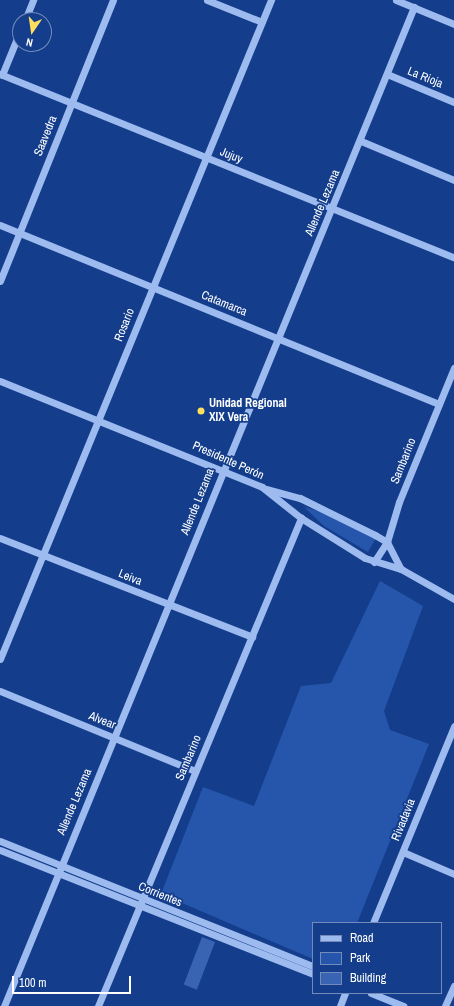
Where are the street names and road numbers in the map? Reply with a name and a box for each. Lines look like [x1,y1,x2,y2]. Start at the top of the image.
street label: La Rioja [405,64,445,92]
street label: Saavedra [31,114,61,158]
street label: Jujuy [218,145,244,167]
street label: Allende Lezama [303,168,343,238]
street label: Catamarca [199,288,249,320]
street label: Rosario [112,306,138,344]
street label: Sambarino [388,436,420,486]
street label: Presidente Perón [190,439,266,483]
street label: Allende Lezama [178,467,218,537]
street label: Leiva [116,567,144,589]
street label: Alvear [86,709,118,733]
street label: Sambarino [173,733,205,783]
street label: Allende Lezama [55,767,95,837]
street label: Rivadavia [389,797,419,843]
street label: Corrientes [136,880,184,910]

